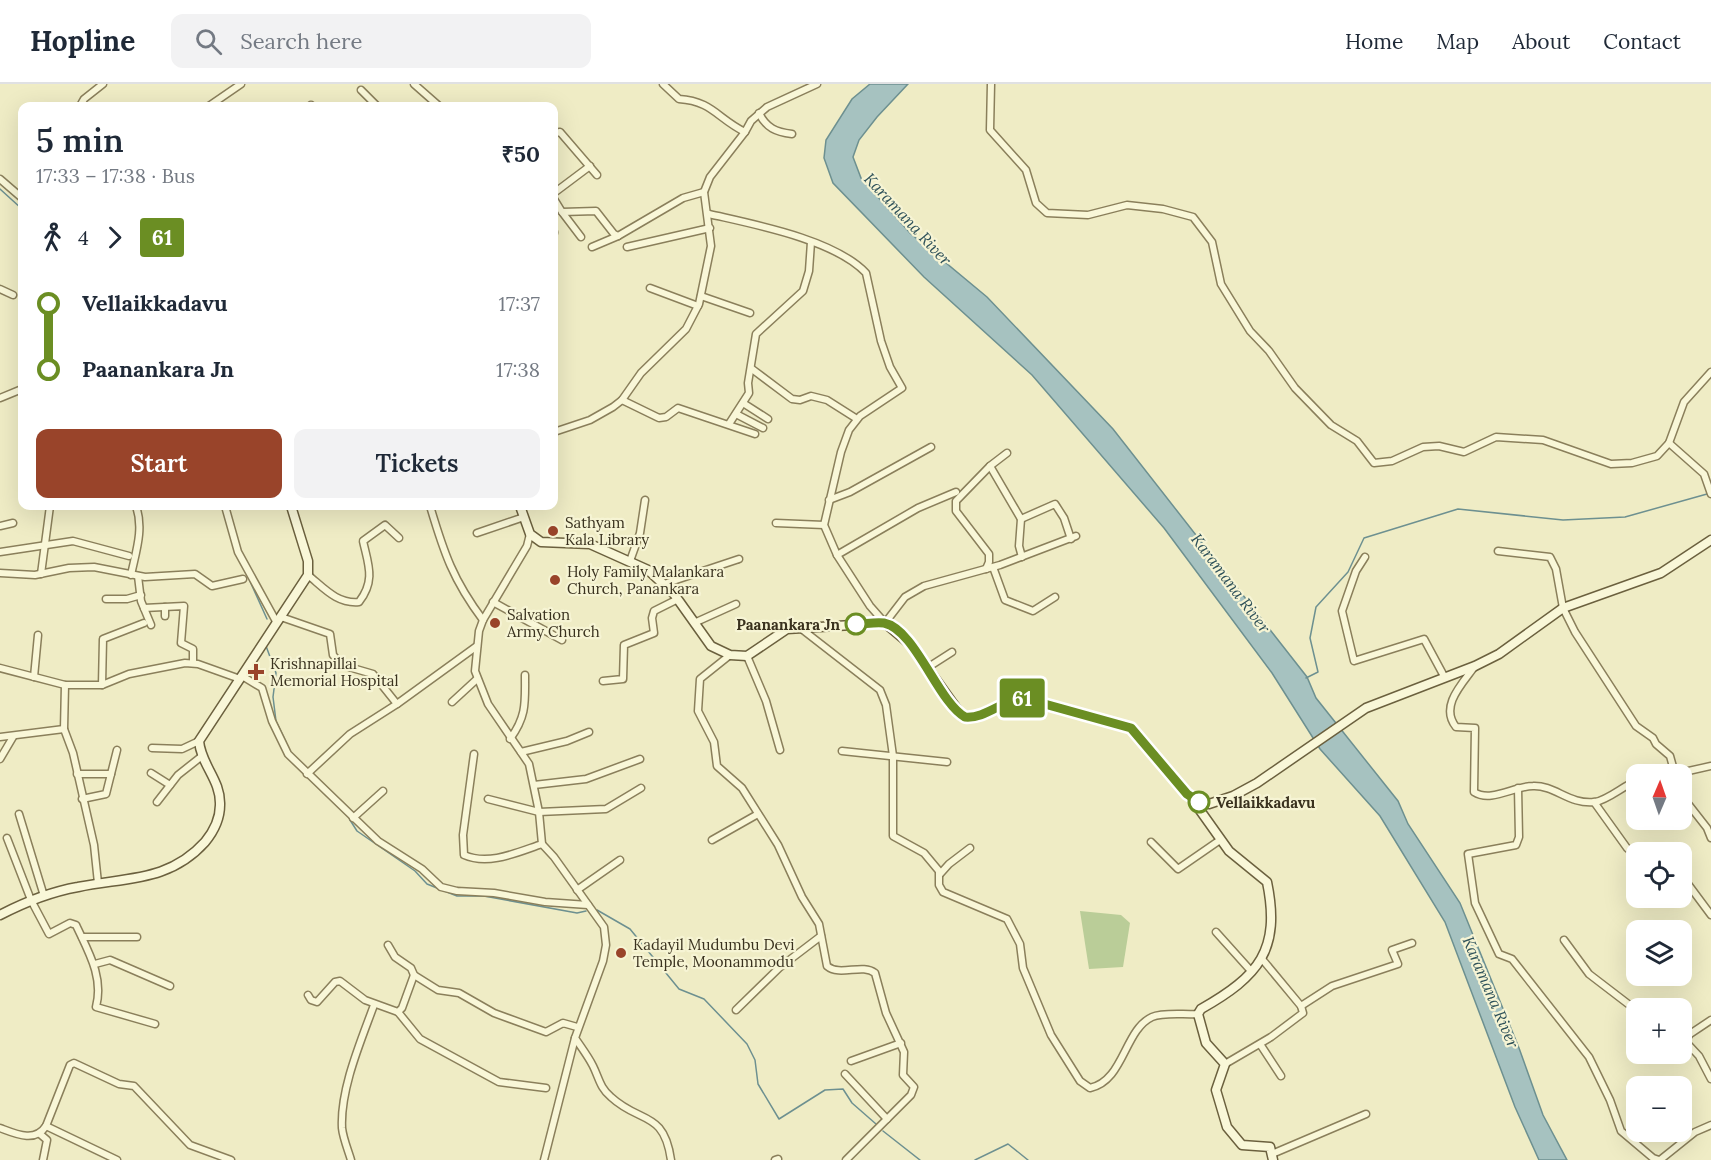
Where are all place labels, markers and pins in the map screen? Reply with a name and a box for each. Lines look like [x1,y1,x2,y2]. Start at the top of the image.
place label: Sathyam Kala Library [565,513,649,549]
marker: Sathyam Kala Library [546,524,560,538]
place label: Holy Family Malankara Church, Panankara [567,562,724,598]
marker: Holy Family Malankara Church, Panankara [548,573,562,587]
place label: Salvation Army Church [506,605,600,641]
marker: Paanankara Jn [845,613,867,635]
place label: Paanankara Jn [736,615,840,634]
marker: Salvation Army Church [488,616,502,630]
place label: Krishnapillai Memorial Hospital [270,654,399,690]
marker: Krishnapillai Memorial Hospital [247,663,265,681]
marker: Vellaikkadavu [1188,791,1210,813]
place label: Vellaikkadavu [1216,793,1315,812]
place label: Kadayil Mudumbu Devi Temple, Moonammodu [633,935,794,971]
marker: Kadayil Mudumbu Devi Temple, Moonammodu [614,946,628,960]

